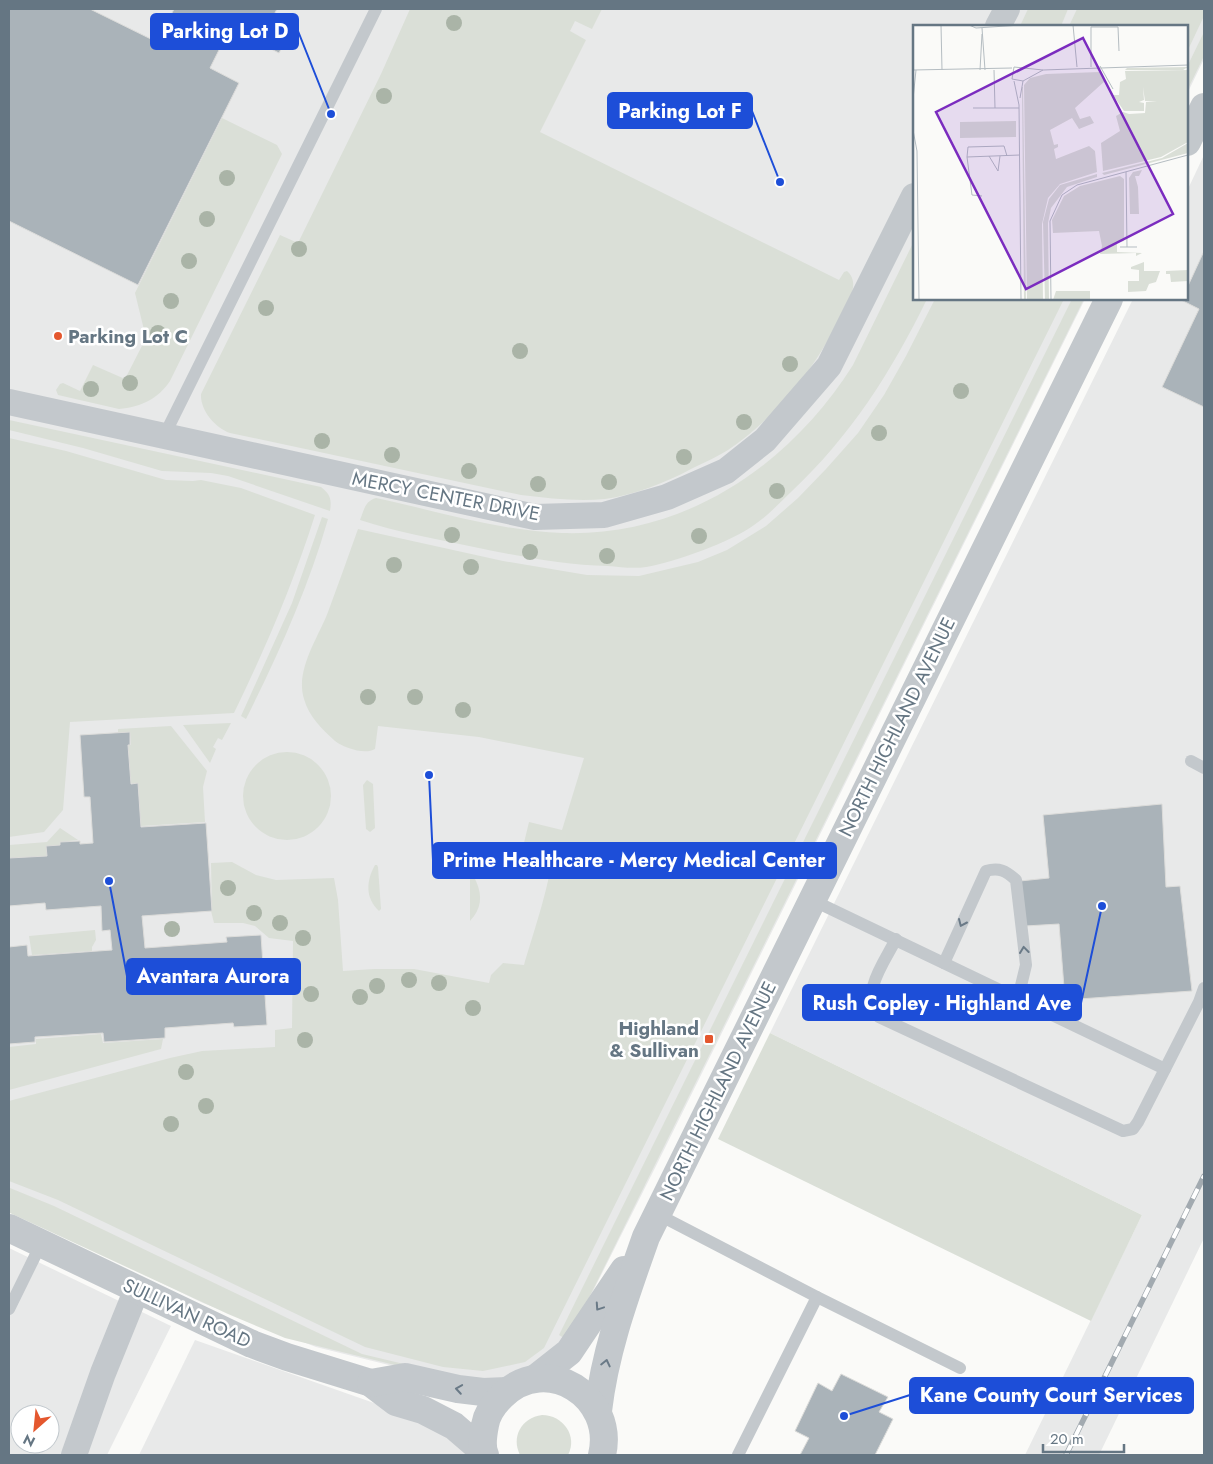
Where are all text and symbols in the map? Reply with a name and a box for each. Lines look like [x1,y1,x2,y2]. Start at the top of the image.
callout: Parking Lot D [151,14,298,49]
text: Parking Lot D [162,17,289,46]
inset map [913,25,1188,300]
callout: Parking Lot F [608,93,752,128]
text: Parking Lot F [618,97,742,126]
place label: Parking Lot C [68,323,188,350]
marker: Parking Lot C [52,330,64,342]
street label: MERCY CENTER DRIVE [350,465,542,527]
street label: NORTH HIGHLAND AVENUE [832,613,962,841]
callout: Prime Healthcare - Mercy Medical Center [433,843,836,878]
text: Prime Healthcare - Mercy Medical Center [443,846,826,875]
one-way arrow [958,918,969,927]
one-way arrow [1019,946,1030,954]
callout: Avantara Aurora [127,959,300,994]
text: Avantara Aurora [135,962,290,991]
street label: NORTH HIGHLAND AVENUE [653,977,783,1205]
callout: Rush Copley - Highland Ave [803,985,1081,1020]
text: Rush Copley - Highland Ave [813,989,1071,1018]
place label: Highland & Sullivan [610,1015,699,1064]
marker: Highland & Sullivan [703,1033,715,1045]
street label: SULLIVAN ROAD [119,1272,255,1354]
one-way arrow [596,1301,605,1311]
one-way arrow [600,1358,611,1367]
callout: Kane County Court Services [910,1378,1193,1413]
text: Kane County Court Services [920,1381,1182,1410]
one-way arrow [454,1384,463,1394]
north arrow [10,1404,60,1454]
scale bar [1043,1422,1124,1454]
text: 20 m [1050,1428,1084,1450]
text: N [20,1429,39,1452]

